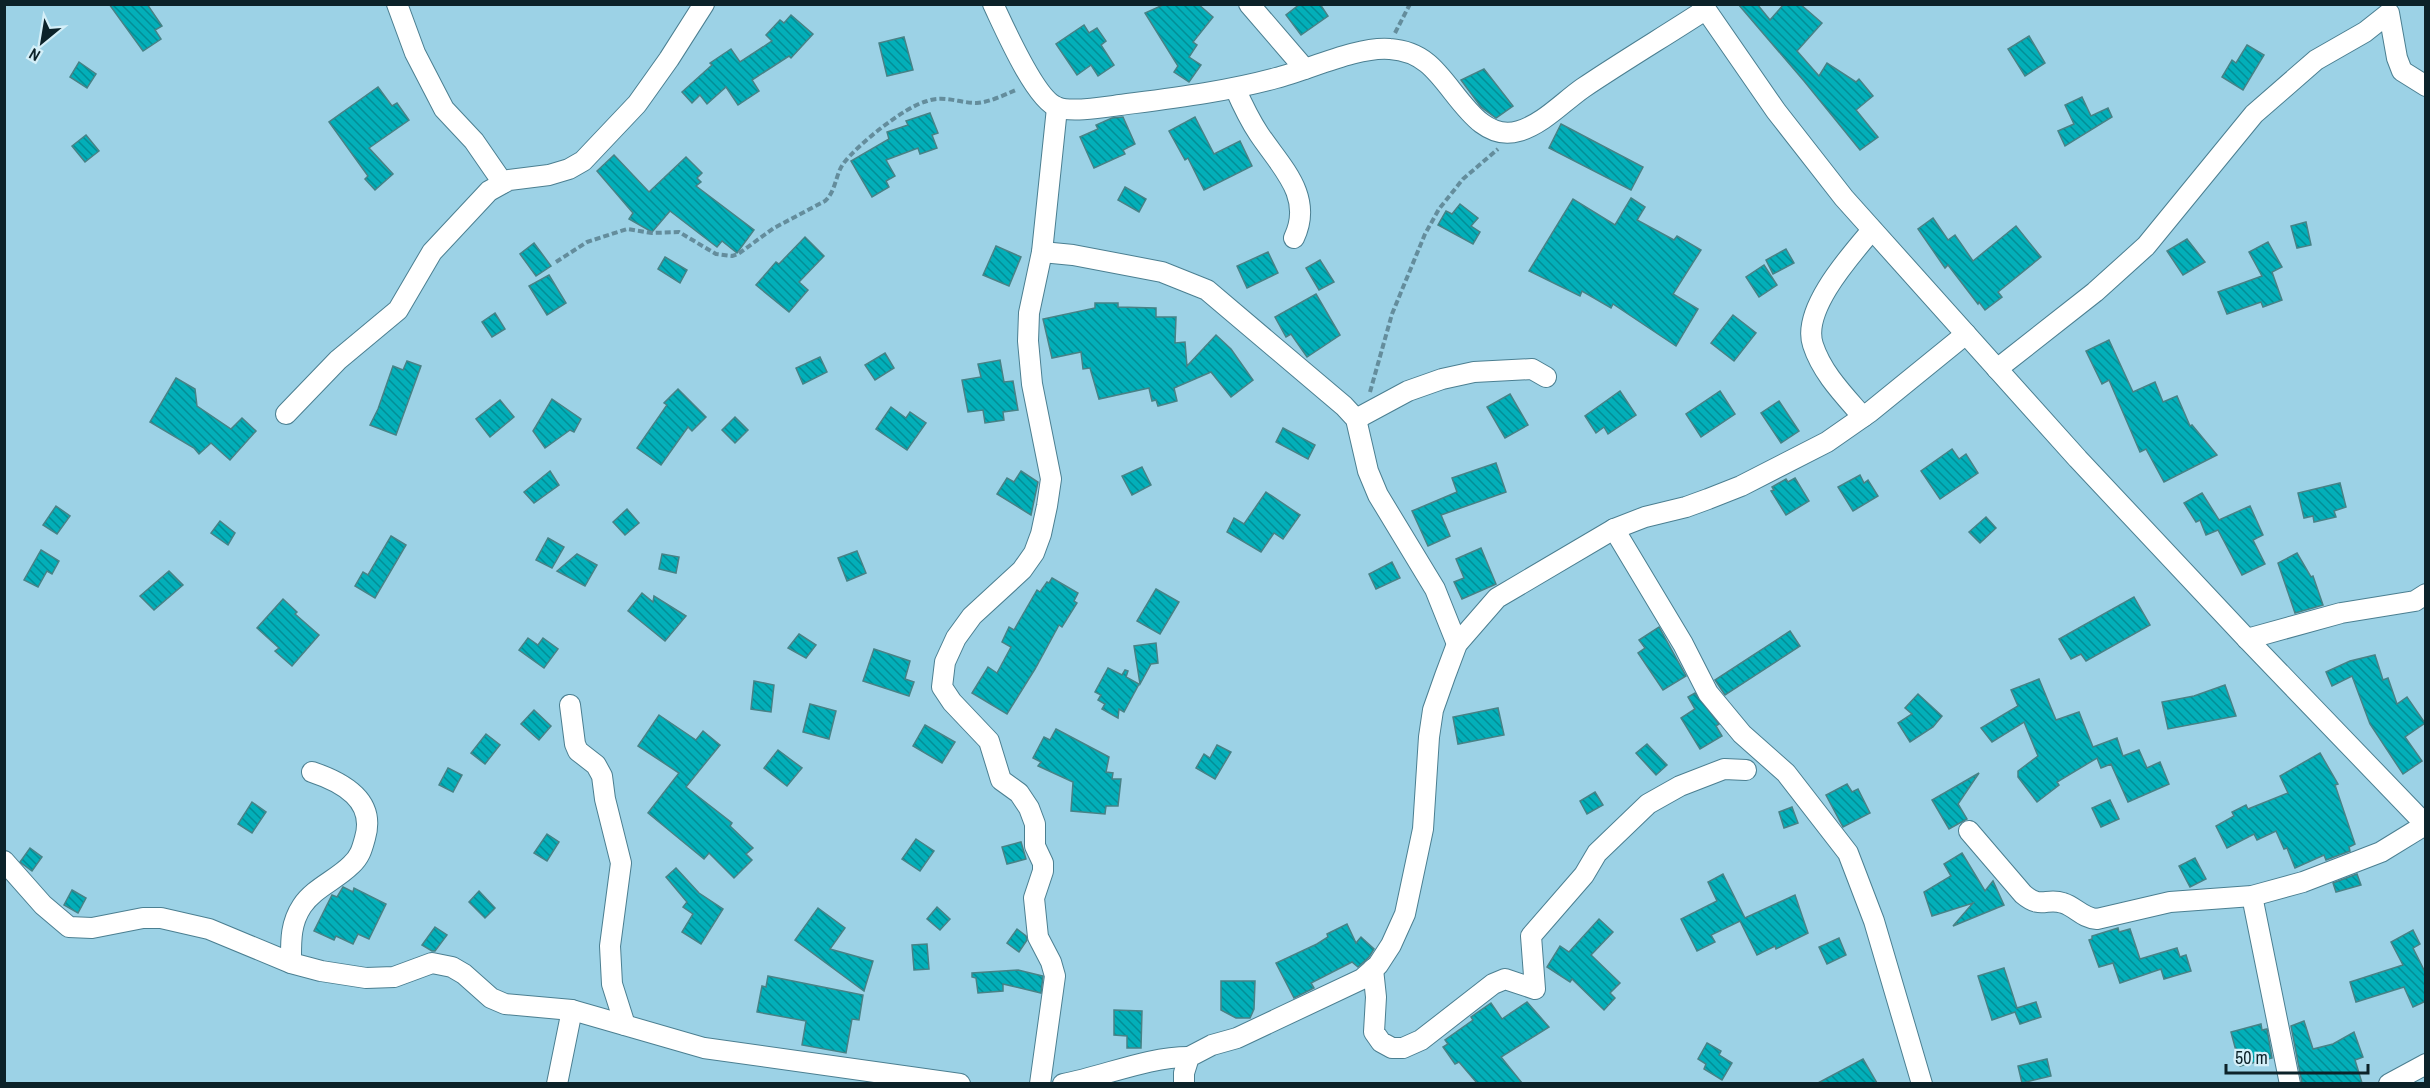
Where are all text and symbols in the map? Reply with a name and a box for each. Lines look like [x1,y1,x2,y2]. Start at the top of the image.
north arrow [12,12,72,72]
text: N [25,43,44,67]
scale bar [2226,1037,2368,1075]
text: 50 m [2235,1045,2268,1070]

